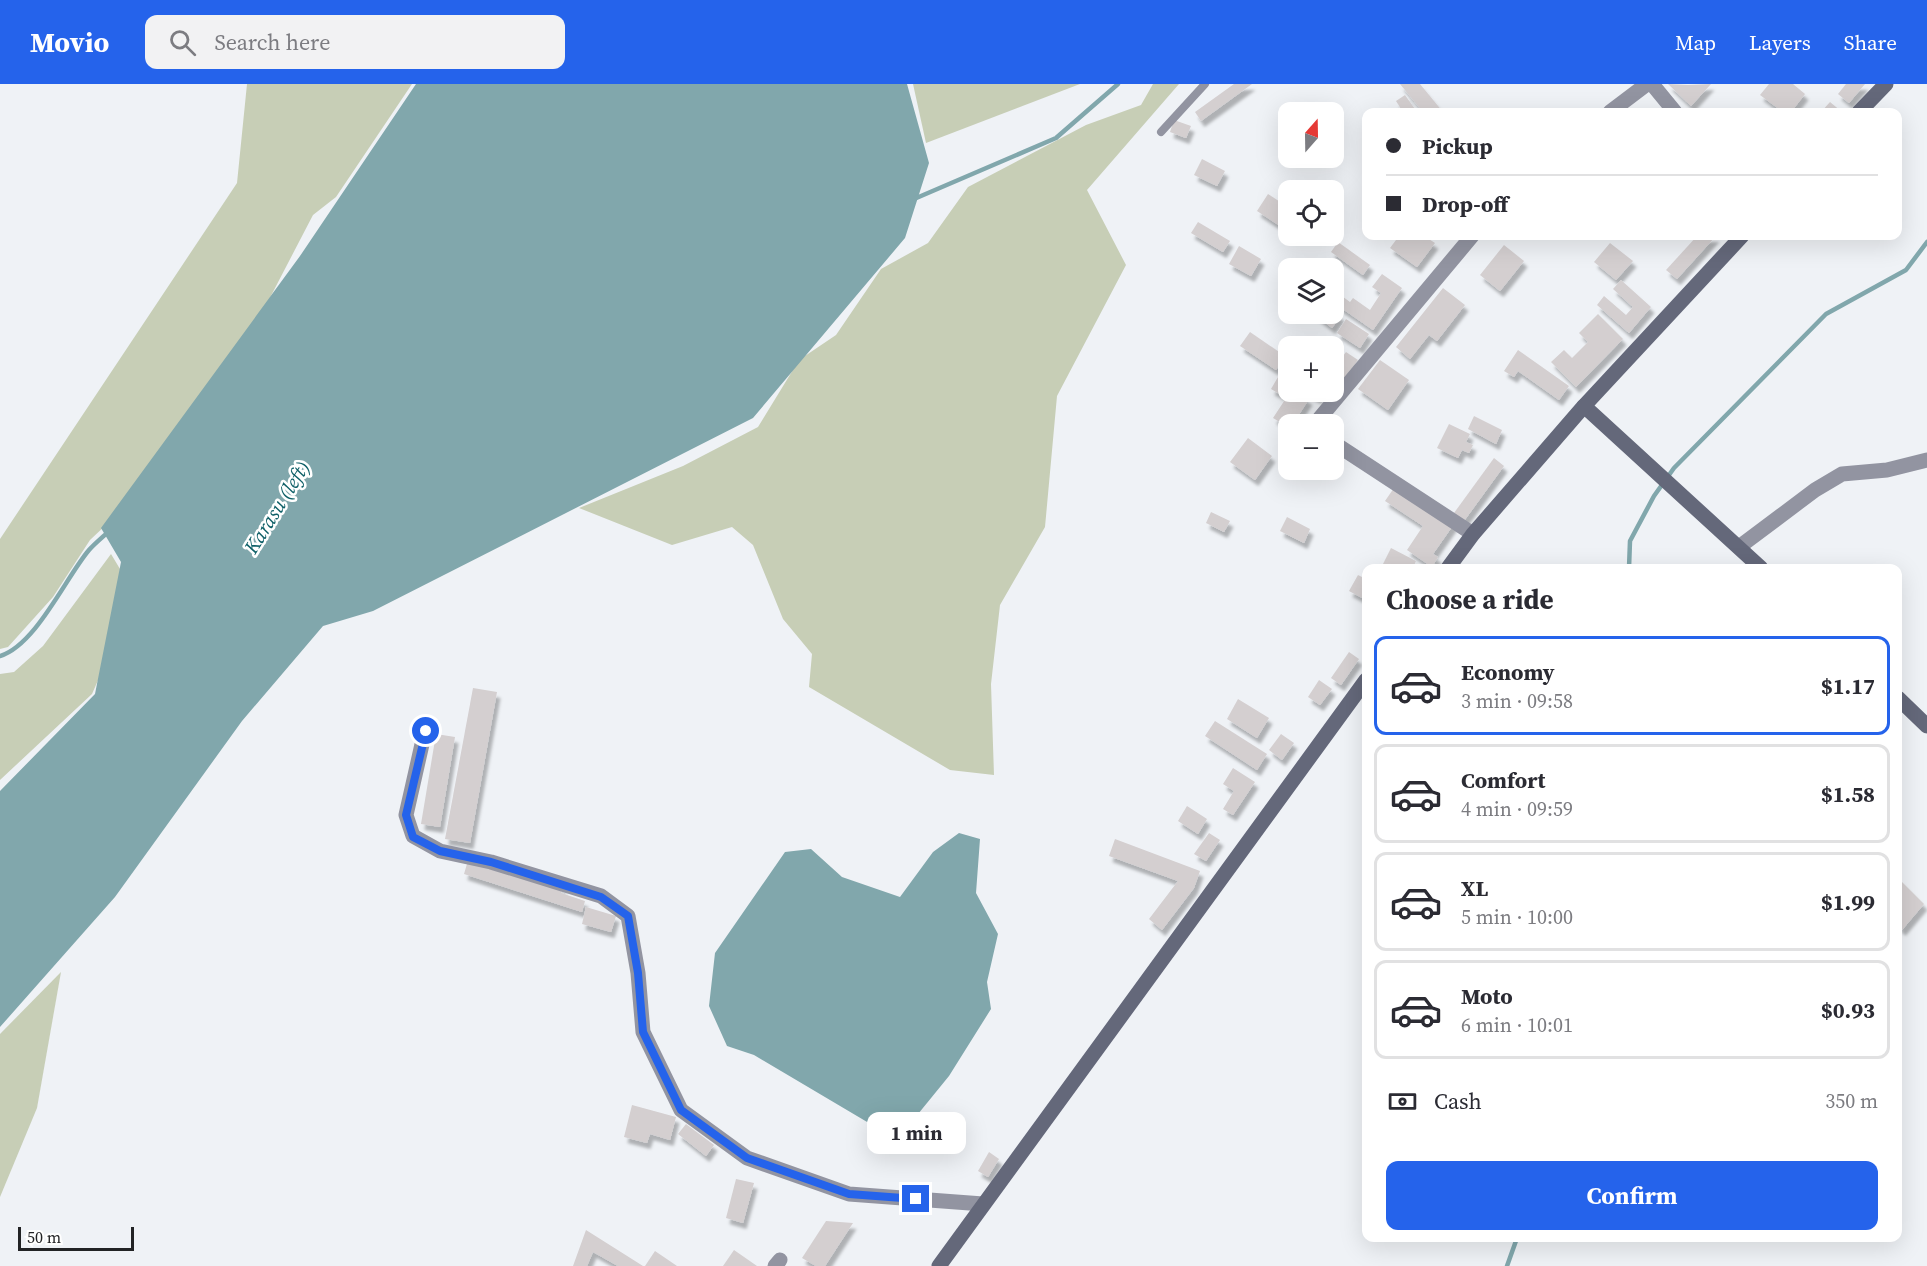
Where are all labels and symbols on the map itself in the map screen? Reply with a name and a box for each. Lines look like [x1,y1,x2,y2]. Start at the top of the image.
north arrow [1278,102,1344,168]
water label: Karasu (left) [237,455,317,560]
route start [412,717,439,744]
callout: 1 min [866,1112,966,1154]
route end [902,1185,929,1212]
scale bar [18,1224,134,1252]

